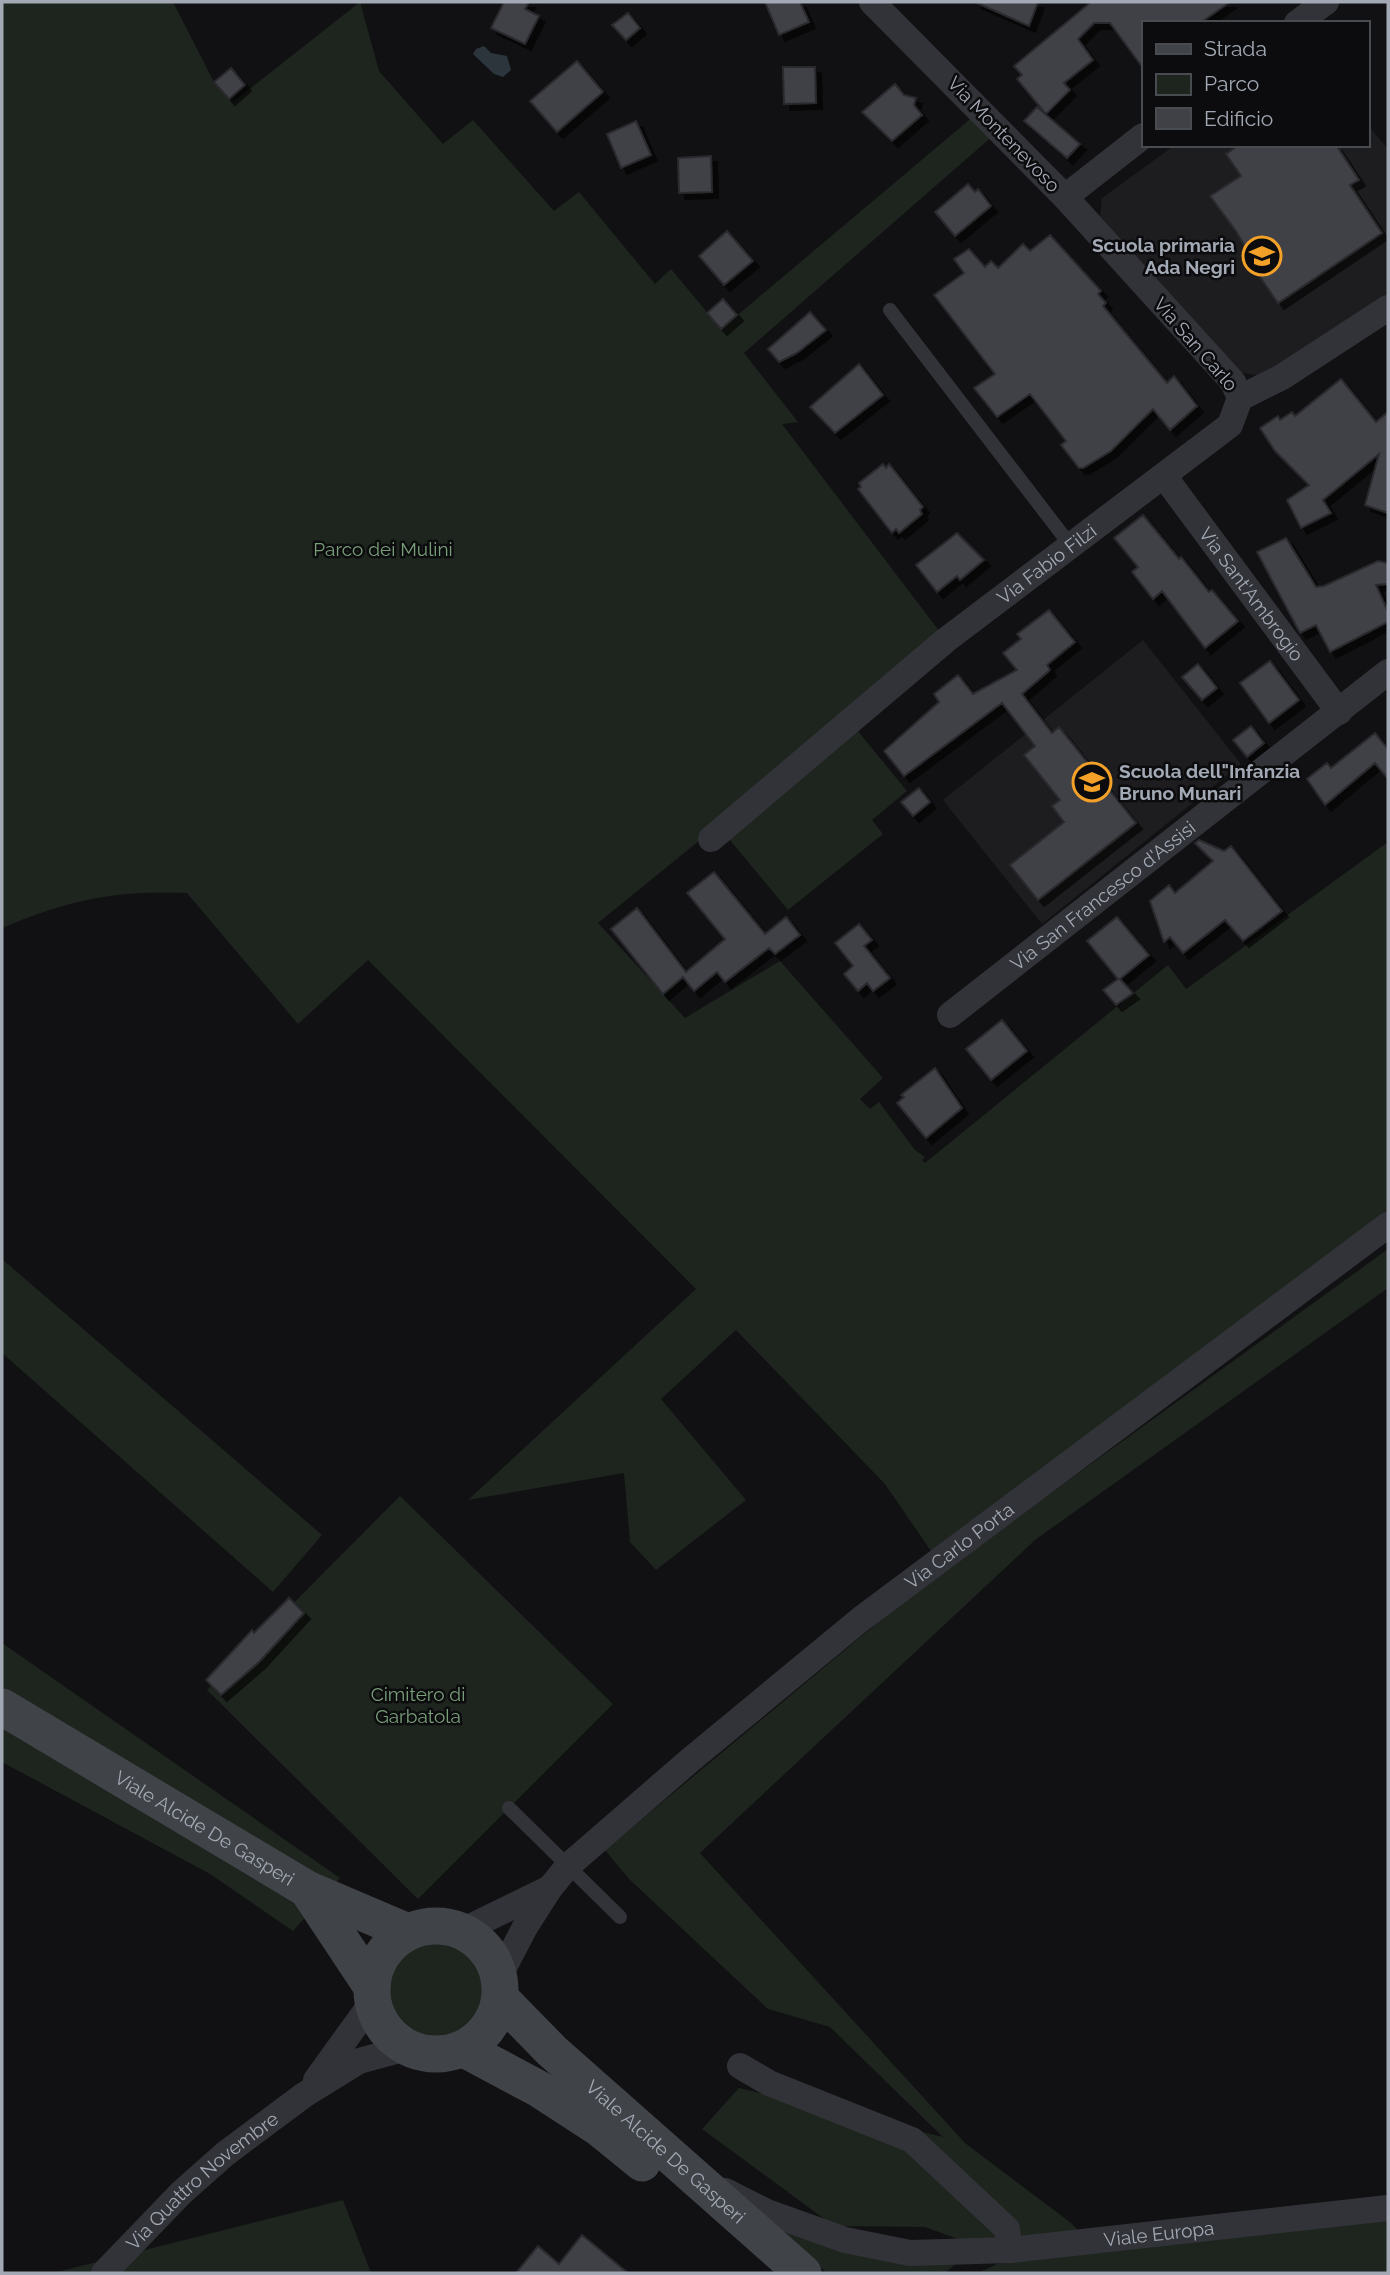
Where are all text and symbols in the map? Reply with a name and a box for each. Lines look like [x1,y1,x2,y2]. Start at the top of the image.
legend [1142,21,1369,147]
text: Strada [1204,36,1267,61]
text: Parco [1204,71,1259,96]
street label: Via Montenevoso [943,72,1065,196]
text: Edificio [1204,106,1273,131]
place label: Scuola primaria Ada Negri [1092,234,1235,278]
school or university icon: Scuola primaria Ada Negri [1241,235,1283,277]
street label: Via San Carlo [1149,293,1243,395]
street label: Via Fabio Filzi [993,519,1100,609]
street label: Via Sant'Ambrogio [1195,523,1308,665]
park label: Parco dei Mulini [313,538,453,560]
place label: Scuola dell"Infanzia Bruno Munari [1119,760,1300,804]
school or university icon: Scuola dell"Infanzia Bruno Munari [1071,761,1113,803]
street label: Via San Francesco d'Assisi [1006,816,1200,975]
street label: Via Carlo Porta [901,1498,1018,1593]
park label: Cimitero di Garbatola [371,1683,465,1727]
street label: Viale Alcide De Gasperi [111,1766,298,1890]
street label: Viale Alcide De Gasperi [582,2075,750,2228]
street label: Via Quattro Novembre [122,2107,282,2254]
street label: Viale Europa [1103,2216,1215,2251]

